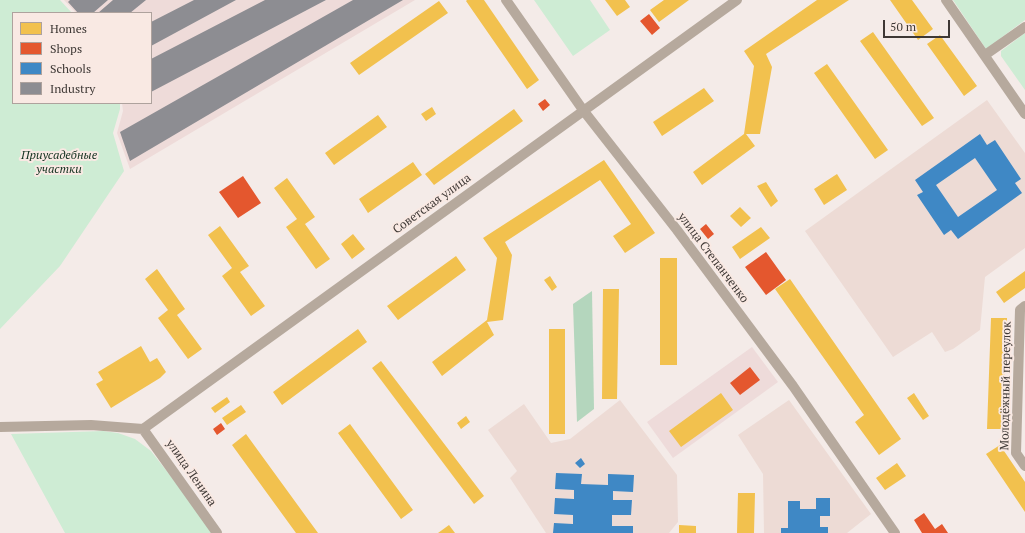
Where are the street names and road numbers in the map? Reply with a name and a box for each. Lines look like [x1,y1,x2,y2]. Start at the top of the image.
street label: Советская улица [390,171,474,237]
street label: улица Степанченко [674,210,752,306]
street label: Молодёжный переулок [998,321,1014,451]
street label: улица Ленина [163,437,219,509]

